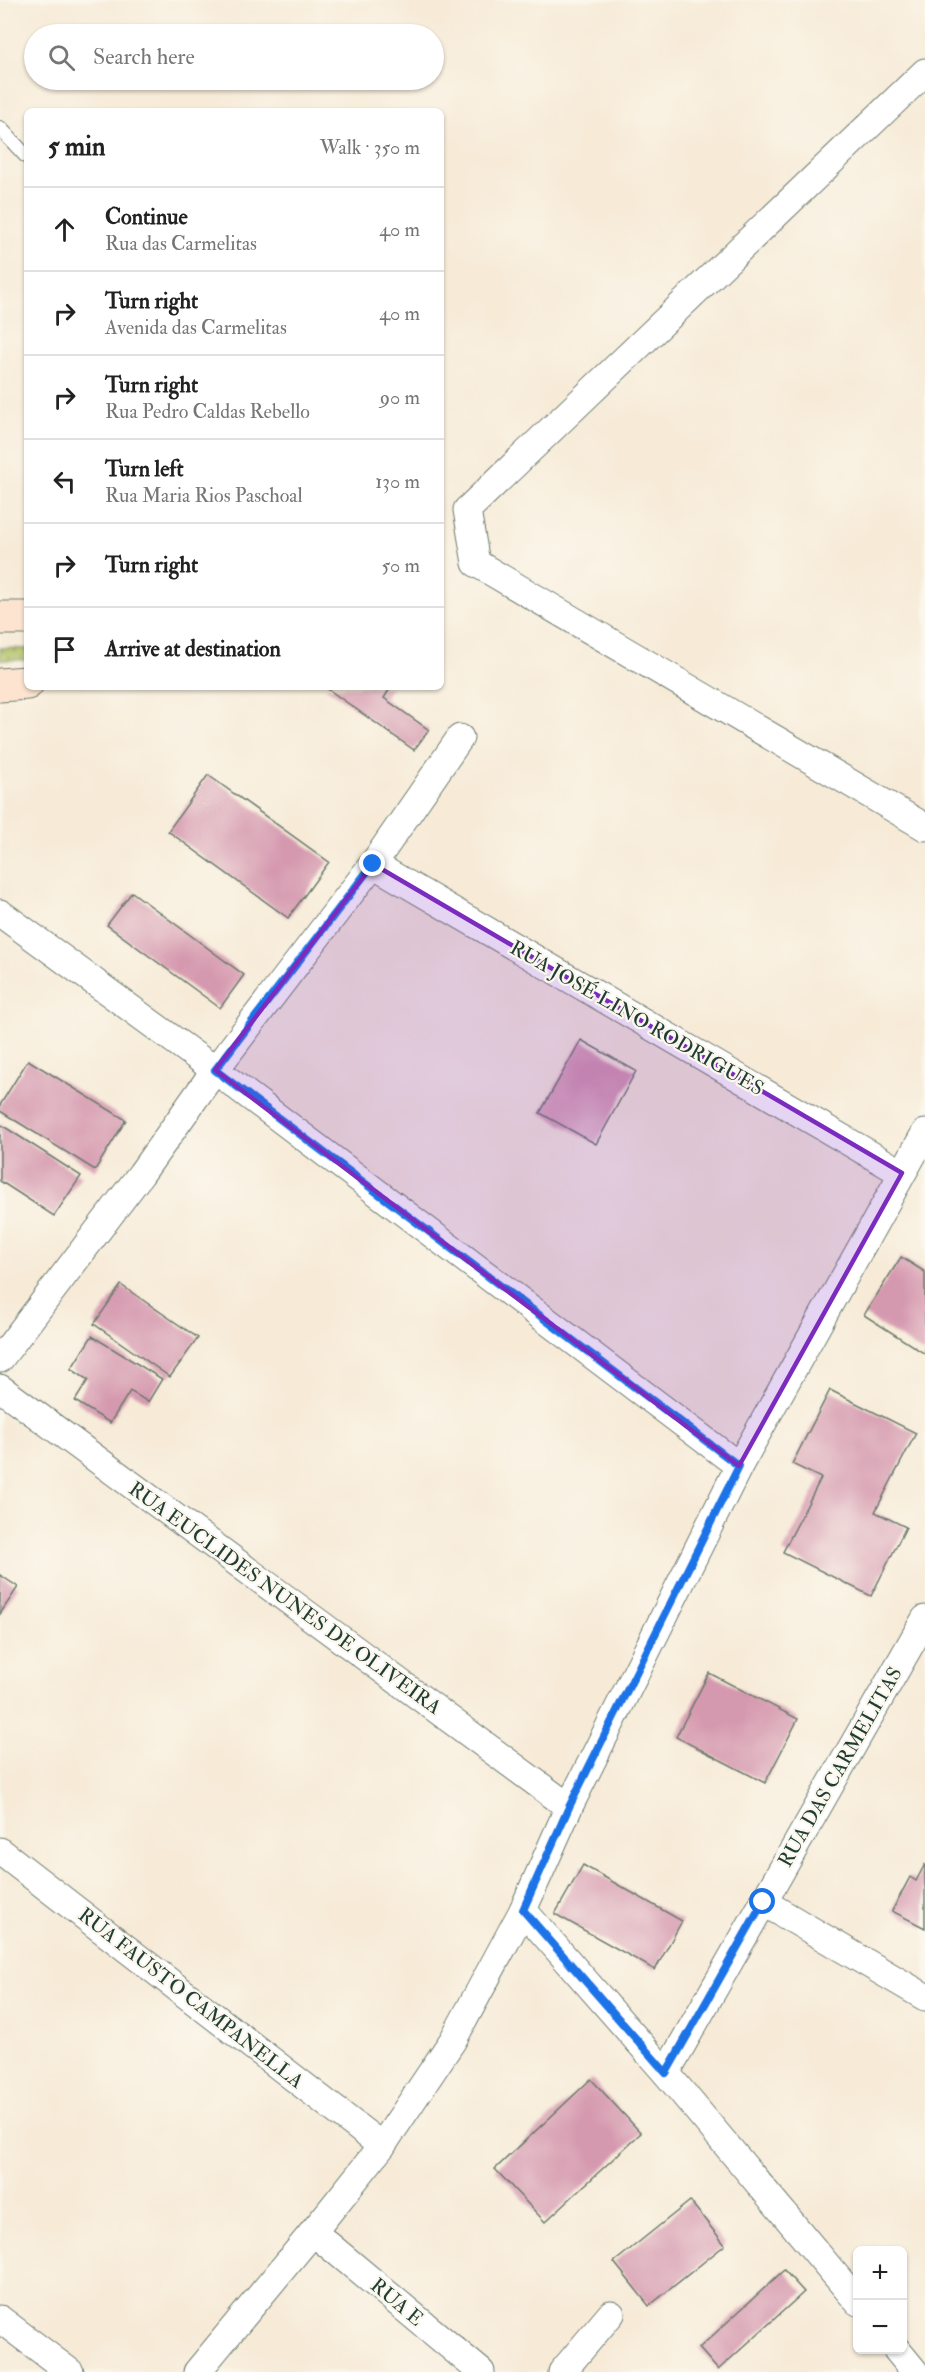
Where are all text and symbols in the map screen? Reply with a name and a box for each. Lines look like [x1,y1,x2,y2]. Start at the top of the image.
search box [24,24,444,90]
icon: search [45,41,78,74]
text: Search here [93,43,195,71]
text: 5 min [48,131,105,163]
text: Walk · 350 m [320,135,420,160]
text: Continue [105,203,188,231]
icon: ahead [48,213,81,246]
text: 40 m [379,217,420,242]
text: Rua das Carmelitas [105,231,257,256]
text: Turn right [105,287,198,315]
icon: right [48,297,81,330]
text: 40 m [379,301,420,326]
text: Avenida das Carmelitas [105,315,287,340]
text: Turn right [105,371,198,399]
icon: right [48,381,81,414]
text: 90 m [380,385,420,410]
text: Rua Pedro Caldas Rebello [105,399,310,424]
text: Turn left [105,455,184,483]
icon: left [48,465,81,498]
text: 130 m [375,469,420,494]
text: Rua Maria Rios Paschoal [105,483,303,508]
icon: right [48,549,81,582]
text: Turn right [105,551,198,579]
text: 50 m [381,553,420,578]
icon: arrive [48,633,81,666]
text: Arrive at destination [105,635,281,663]
route end [359,850,385,876]
street label: RUA JOSÉ LINO RODRIGUES [506,934,769,1101]
street label: RUA EUCLIDES NUNES DE OLIVEIRA [124,1476,446,1720]
street label: RUA DAS CARMELITAS [772,1662,908,1872]
route start [749,1888,775,1914]
street label: RUA FAUSTO CAMPANELLA [73,1902,309,2094]
map controls [853,2246,907,2354]
button: + [853,2246,907,2300]
street label: RUA E [365,2273,429,2331]
button: − [853,2300,907,2354]

